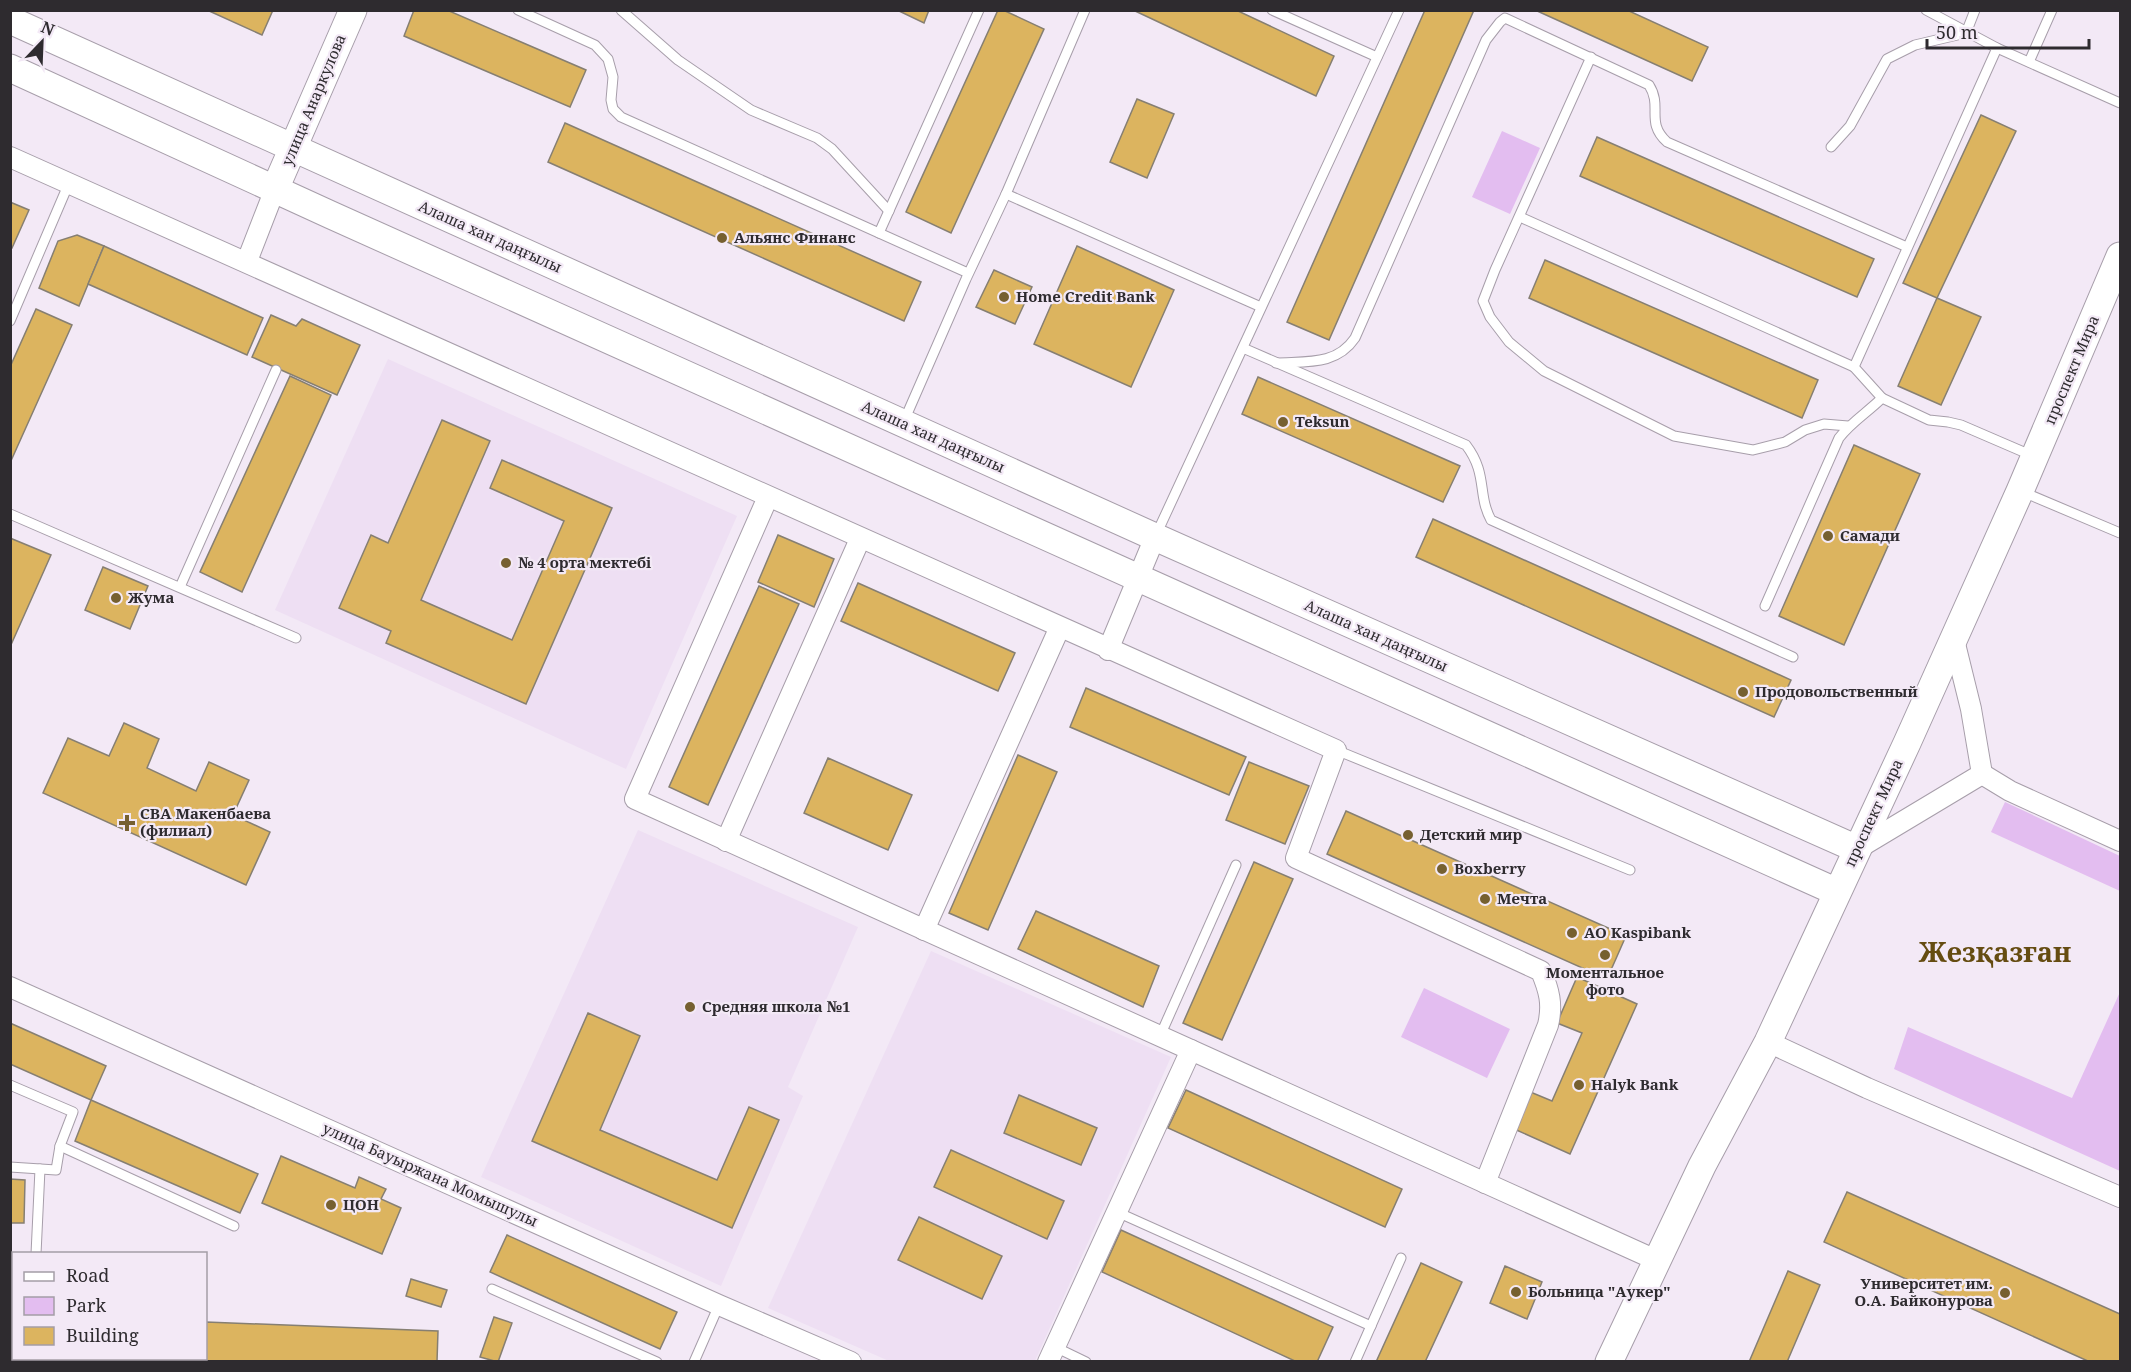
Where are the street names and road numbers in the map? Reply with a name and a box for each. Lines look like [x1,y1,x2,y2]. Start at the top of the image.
street label: улица Анаркулова [276,31,350,168]
street label: Алаша хан даңғылы [416,195,565,277]
street label: проспект Мира [2039,312,2103,427]
street label: Алаша хан даңғылы [859,395,1008,477]
street label: Алаша хан даңғылы [1302,594,1451,676]
street label: проспект Мира [1839,755,1907,870]
street label: улица Бауыржана Момышулы [320,1117,541,1231]

